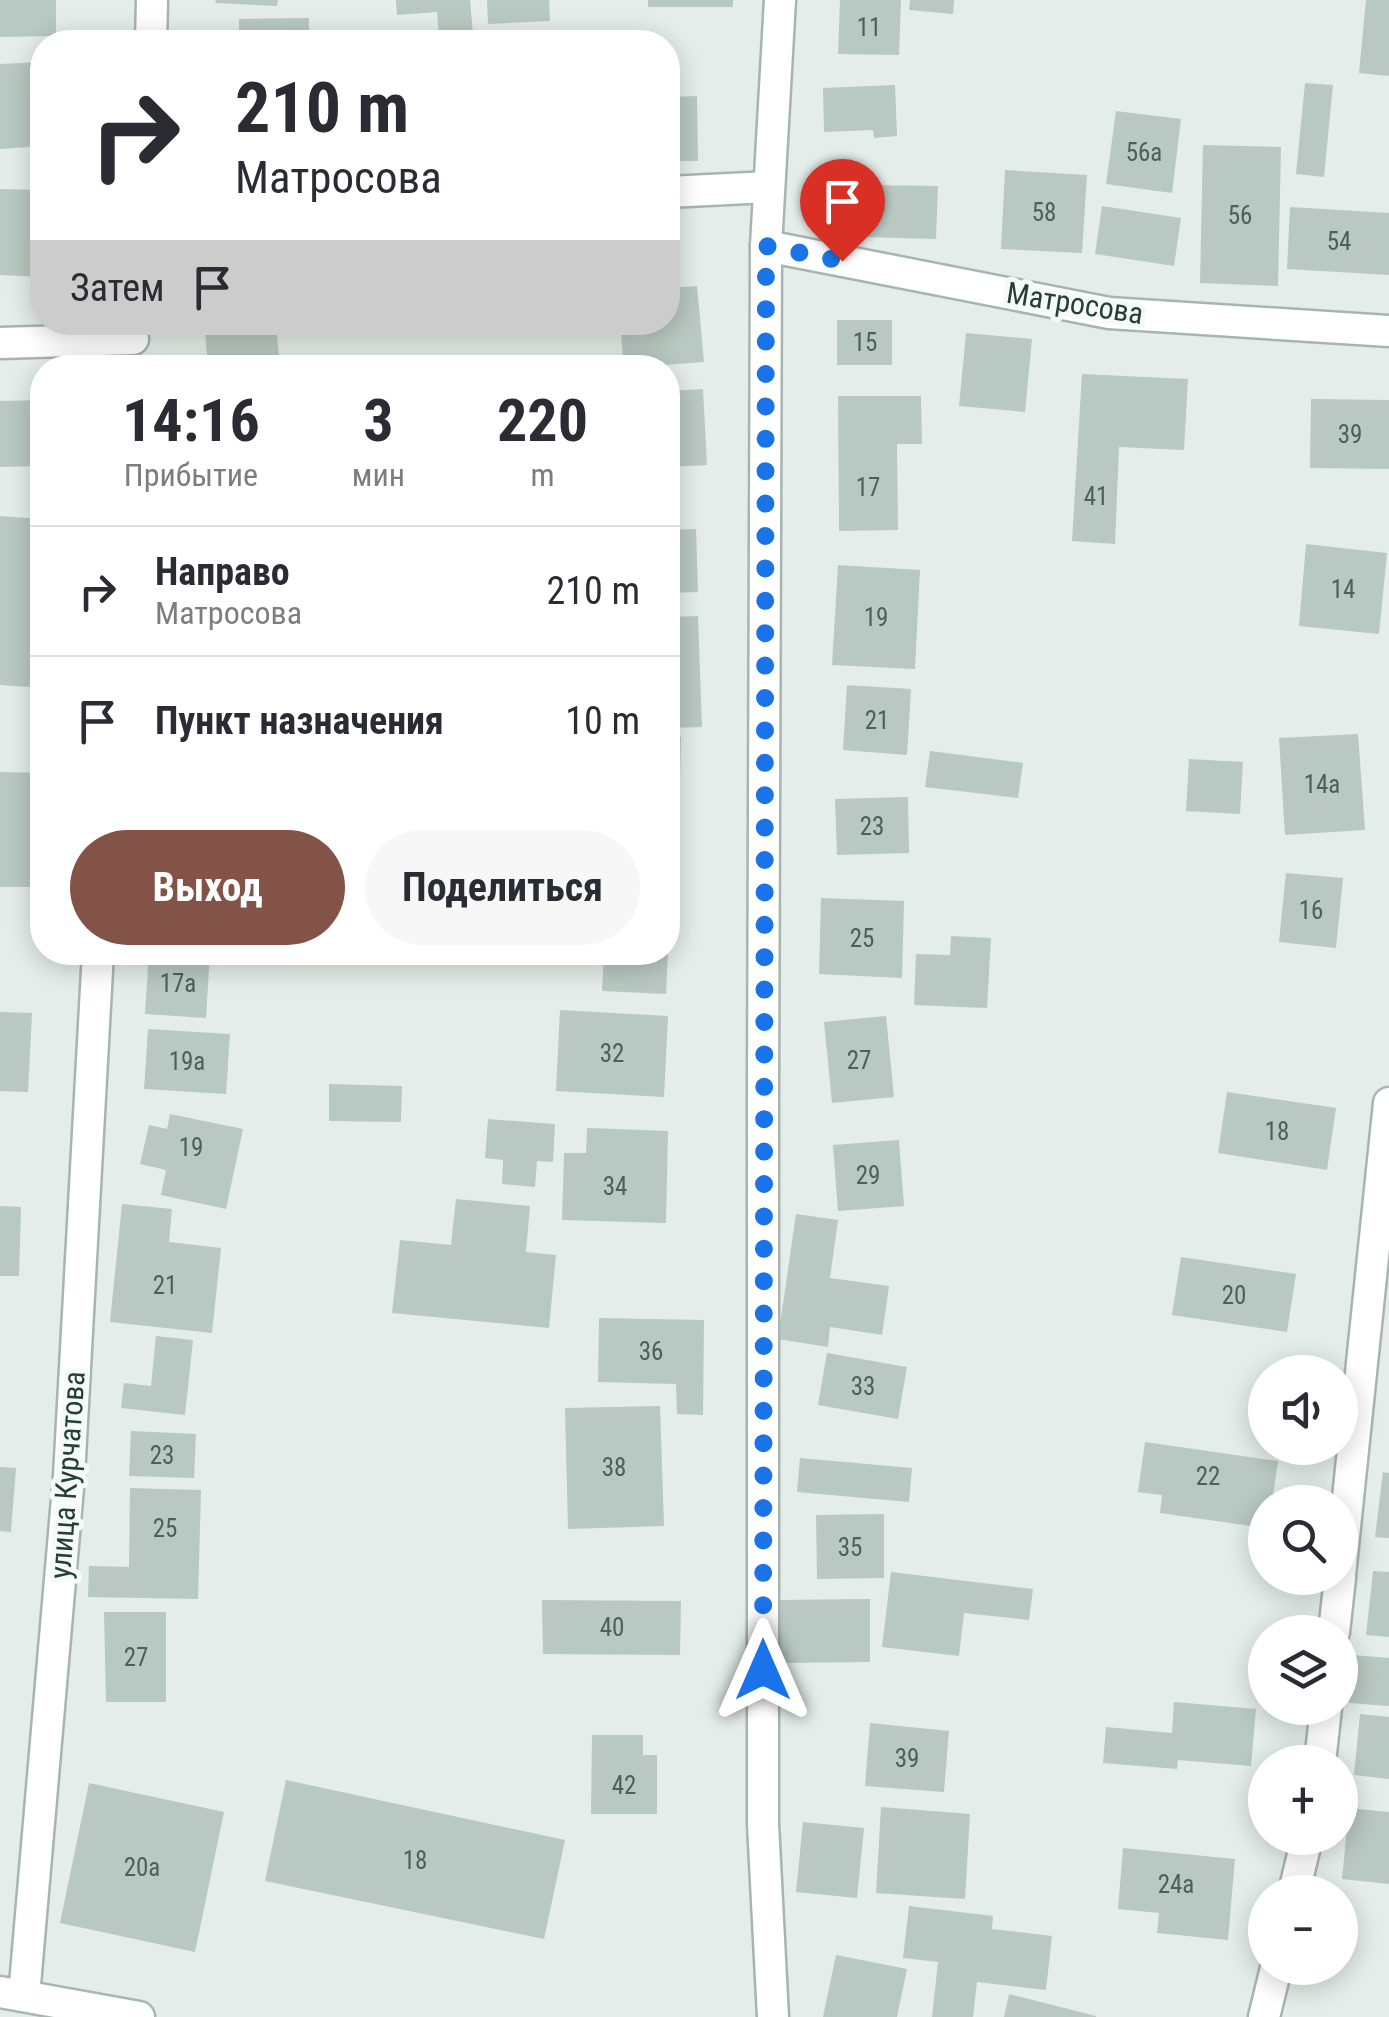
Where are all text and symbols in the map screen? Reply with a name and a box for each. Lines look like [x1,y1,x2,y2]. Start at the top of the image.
house number: 11 [857,13,881,42]
text: 210 m [235,67,409,149]
icon: right [70,70,200,200]
house number: 56а [1126,138,1162,167]
text: Матросова [235,151,442,204]
pin [800,159,885,262]
icon: arrive [815,174,870,229]
house number: 58 [1032,198,1056,227]
house number: 56 [1228,201,1252,230]
house number: 54 [1327,227,1351,256]
icon: arrive [185,260,240,315]
text: Затем [70,266,165,310]
street label: Матросова [1004,275,1146,331]
house number: 15 [853,328,877,357]
text: 14:16 [122,385,260,456]
text: 3 [363,385,394,456]
text: 220 [497,385,588,456]
house number: 39 [1338,420,1362,449]
text: Прибытие [124,456,258,494]
text: мин [352,456,405,494]
text: m [530,456,555,494]
house number: 17 [856,473,880,502]
house number: 41 [1084,482,1108,511]
text: Направо [155,550,290,594]
icon: right [70,564,125,619]
text: 210 m [546,569,640,613]
house number: 14 [1331,575,1355,604]
text: Матросова [155,594,302,632]
house number: 19 [864,603,888,632]
icon: arrive [70,694,125,749]
text: Пункт назначения [155,699,444,743]
text: 10 m [565,699,640,743]
house number: 21 [865,706,889,735]
house number: 14а [1304,770,1340,799]
house number: 23 [860,812,884,841]
button: Выход [70,830,345,945]
button: Поделиться [365,830,640,945]
house number: 16 [1299,896,1323,925]
house number: 25 [850,924,874,953]
house number: 17а [160,969,196,998]
house number: 32 [600,1039,624,1068]
house number: 27 [847,1046,871,1075]
house number: 19а [169,1047,205,1076]
house number: 18 [1265,1117,1289,1146]
house number: 19 [179,1133,203,1162]
house number: 29 [856,1161,880,1190]
house number: 34 [603,1172,627,1201]
house number: 21 [153,1271,177,1300]
house number: 20 [1222,1281,1246,1310]
house number: 36 [639,1337,663,1366]
map controls [1248,1355,1358,1985]
button: sound [1248,1355,1358,1465]
street label: улица Курчатова [42,1370,92,1580]
house number: 33 [851,1372,875,1401]
house number: 23 [150,1441,174,1470]
house number: 38 [602,1453,626,1482]
house number: 22 [1196,1462,1220,1491]
button: search [1248,1485,1358,1595]
house number: 25 [153,1514,177,1543]
house number: 35 [838,1533,862,1562]
house number: 40 [600,1613,624,1642]
button: layers [1248,1615,1358,1725]
position arrow [711,1618,815,1722]
house number: 27 [124,1643,148,1672]
house number: 39 [895,1744,919,1773]
button: + [1248,1745,1358,1855]
house number: 42 [612,1771,636,1800]
house number: 18 [403,1846,427,1875]
house number: 20а [124,1853,160,1882]
house number: 24а [1158,1870,1194,1899]
button: − [1248,1875,1358,1985]

